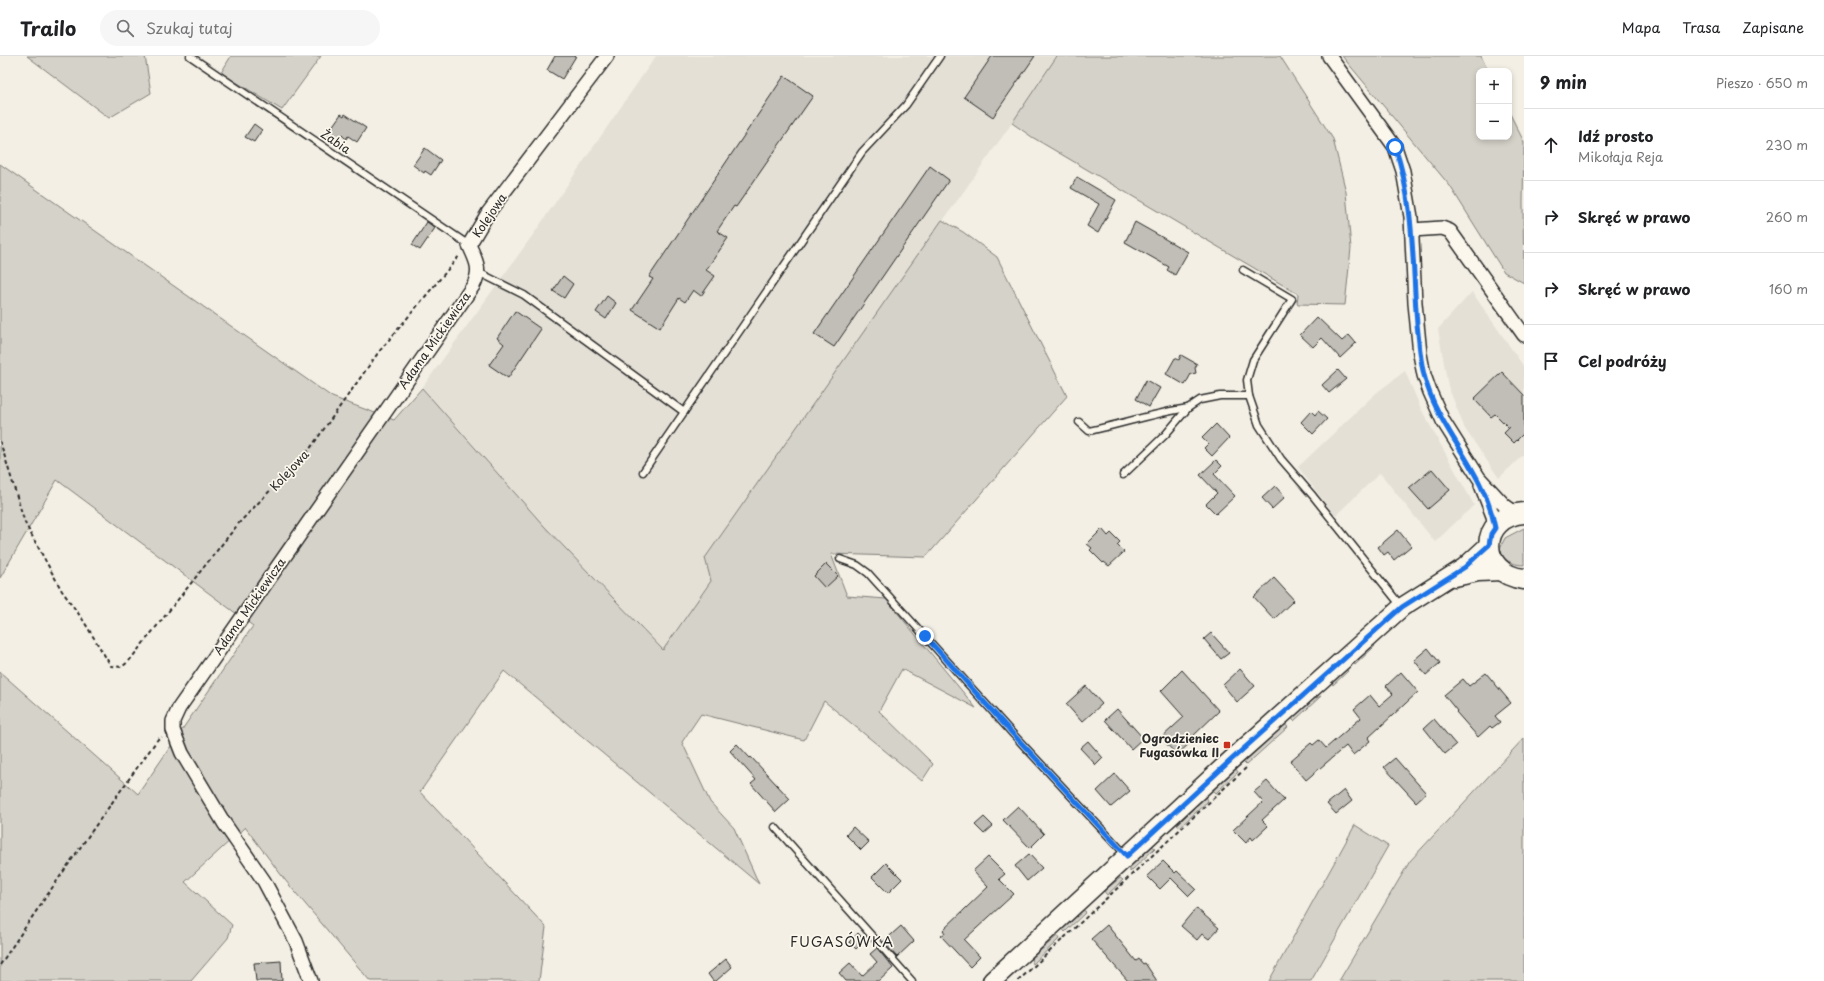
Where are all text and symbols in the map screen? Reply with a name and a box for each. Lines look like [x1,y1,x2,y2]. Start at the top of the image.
search box [100,10,380,46]
text: Trailo [20,14,76,42]
text: Szukaj tutaj [146,16,233,39]
icon: search [114,17,136,39]
text: Mapa [1622,17,1660,38]
text: Trasa [1682,17,1720,38]
text: Zapisane [1742,17,1804,38]
map controls [1476,68,1512,140]
button: + [1476,68,1512,104]
text: 9 min [1540,69,1587,95]
text: Pieszo · 650 m [1716,73,1808,92]
button: − [1476,104,1512,140]
street label: Żabia [317,124,355,158]
text: Idź prosto [1578,124,1653,147]
icon: ahead [1540,134,1562,156]
text: 230 m [1766,135,1808,154]
route start [1386,138,1404,156]
text: Mikołaja Reja [1578,147,1663,166]
street label: Kolejowa [467,189,511,241]
text: Skręć w prawo [1578,205,1691,228]
icon: right [1540,206,1562,228]
text: 260 m [1766,207,1808,226]
text: Skręć w prawo [1578,277,1691,300]
icon: right [1540,278,1562,300]
text: 160 m [1769,279,1808,298]
street label: Adama Mickiewicza [394,287,475,392]
text: Cel podróży [1578,349,1666,372]
icon: arrive [1540,350,1562,372]
street label: Kolejowa [265,445,313,495]
street label: Adama Mickiewicza [209,553,290,658]
route end [916,627,934,645]
place label: Ogrodzieniec Fugasówka II [1139,729,1219,761]
marker: Ogrodzieniec Fugasówka II [1222,740,1232,750]
district label: FUGASÓWKA [790,931,894,952]

